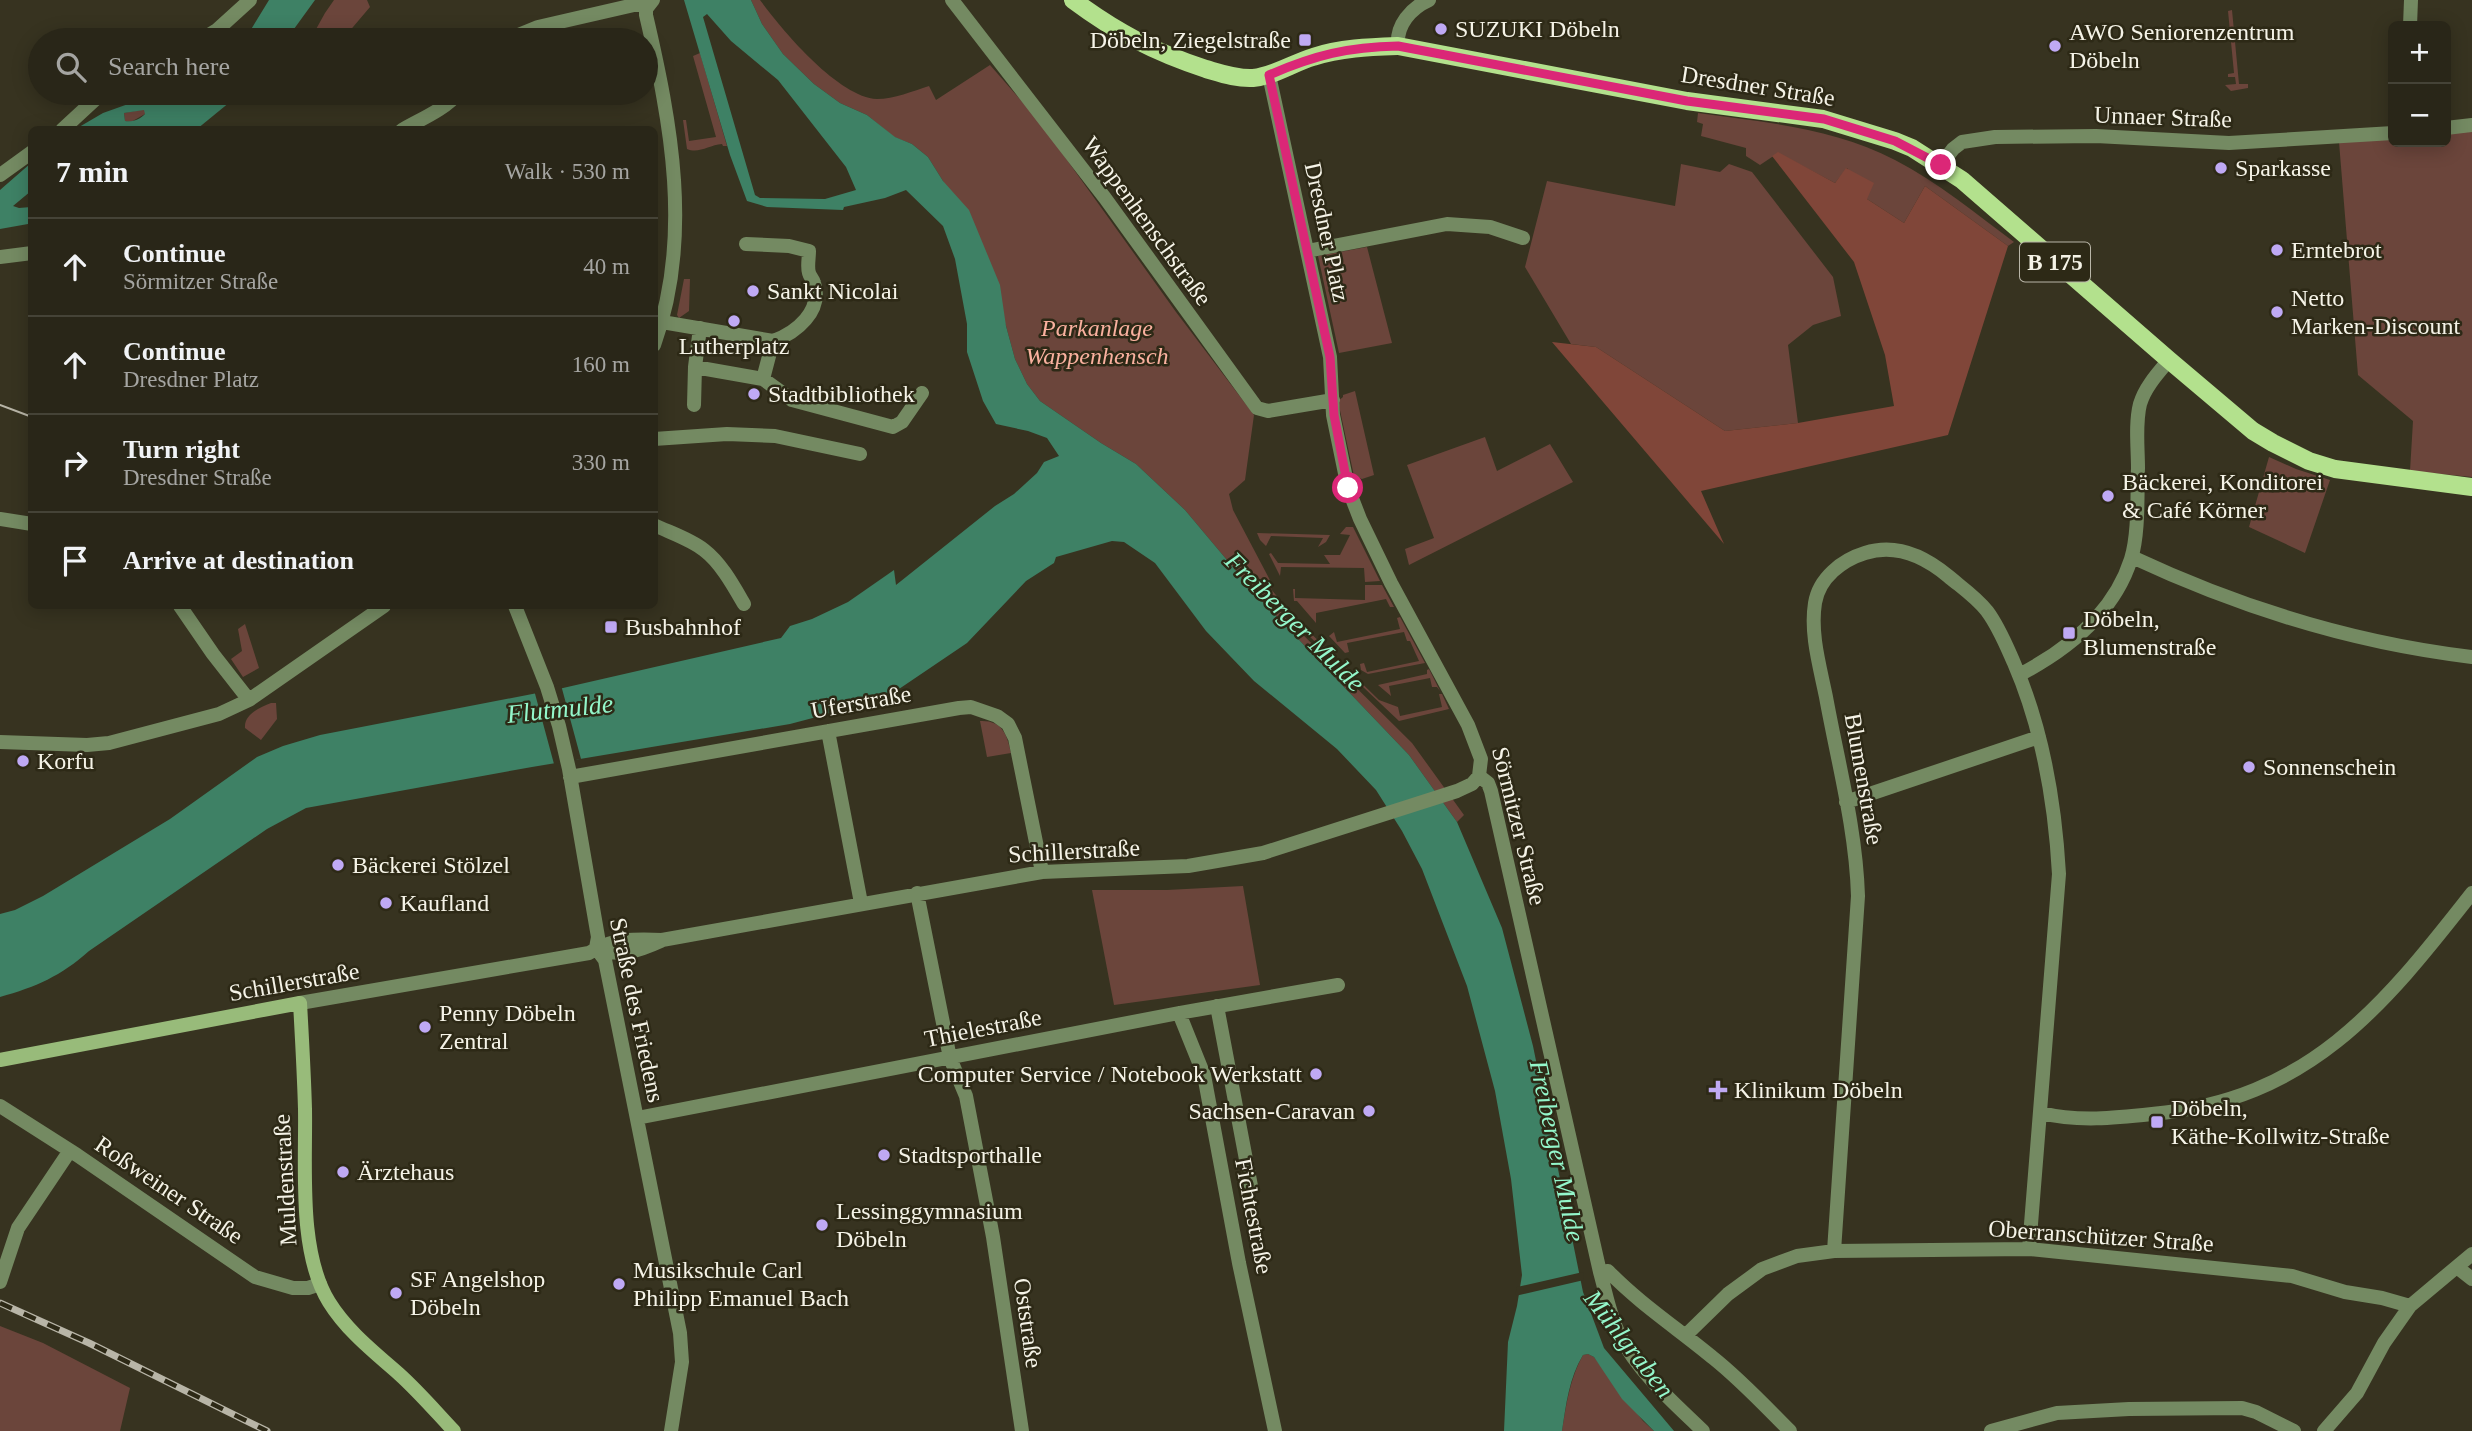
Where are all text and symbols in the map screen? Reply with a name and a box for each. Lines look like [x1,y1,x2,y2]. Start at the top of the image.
place label: SUZUKI Döbeln [1455,16,1620,42]
place label: AWO Seniorenzentrum Döbeln [2069,19,2295,73]
marker: SUZUKI Döbeln [1433,21,1449,37]
map controls [2388,21,2451,147]
button: + [2388,21,2451,84]
place label: Döbeln, Ziegelstraße [1090,27,1291,53]
search box [28,28,658,105]
marker: Döbeln, Ziegelstraße [1297,32,1313,48]
marker: AWO Seniorenzentrum Döbeln [2047,38,2063,54]
icon: search [52,48,90,86]
text: Search here [108,52,230,81]
street label: Dresdner Straße [1679,61,1837,111]
button: − [2388,84,2451,147]
street label: Unnaer Straße [2094,102,2232,132]
street label: Wappenhenschstraße [1077,132,1217,310]
route end [1925,149,1956,180]
text: 7 min [56,155,129,188]
place label: Sparkasse [2235,155,2331,181]
text: Walk · 530 m [505,159,630,184]
street label: Dresdner Platz [1300,160,1354,304]
marker: Sparkasse [2213,160,2229,176]
place label: Erntebrot [2291,237,2382,263]
text: Continue [123,239,226,268]
marker: Erntebrot [2269,242,2285,258]
road number: B 175 [2020,243,2090,282]
icon: ahead [56,248,94,286]
text: 40 m [583,254,630,279]
text: Sörmitzer Straße [123,269,278,294]
place label: Sankt Nicolai [767,278,899,304]
marker: Sankt Nicolai [745,283,761,299]
place label: Netto Marken-Discount [2291,285,2461,339]
marker: Netto Marken-Discount [2269,304,2285,320]
marker: Lutherplatz [726,313,742,329]
park label: Parkanlage Wappenhensch [1025,315,1169,369]
place label: Lutherplatz [679,333,789,359]
text: Continue [123,337,226,366]
icon: ahead [56,346,94,384]
text: 160 m [572,352,630,377]
text: Dresdner Platz [123,367,259,392]
place label: Stadtbibliothek [768,381,915,407]
marker: Stadtbibliothek [746,386,762,402]
text: Turn right [123,435,240,464]
icon: right [56,444,94,482]
text: 330 m [572,450,630,475]
text: Dresdner Straße [123,465,272,490]
place label: Bäckerei, Konditorei & Café Körner [2122,469,2324,523]
route start [1332,472,1363,503]
marker: Bäckerei, Konditorei & Café Körner [2100,488,2116,504]
icon: arrive [56,542,94,580]
text: Arrive at destination [123,546,354,575]
water label: Freiberger Mulde [1219,546,1371,698]
place label: Döbeln, Blumenstraße [2083,606,2216,660]
place label: Busbahnhof [625,614,741,640]
marker: Busbahnhof [603,619,619,635]
marker: Döbeln, Blumenstraße [2061,625,2077,641]
street label: Uferstraße [809,680,913,724]
water label: Flutmulde [504,689,615,729]
street label: Blumenstraße [1840,711,1888,847]
street label: Sörmitzer Straße [1487,744,1551,908]
place label: Korfu [37,748,94,774]
marker: Korfu [15,753,31,769]
place label: Sonnenschein [2263,754,2396,780]
marker: Sonnenschein [2241,759,2257,775]
street label: Schillerstraße [1007,835,1141,867]
place label: Bäckerei Stölzel [352,852,510,878]
marker: Bäckerei Stölzel [330,857,346,873]
place label: Kaufland [400,890,489,916]
marker: Kaufland [378,895,394,911]
street label: Straße des Friedens [605,915,669,1105]
street label: Schillerstraße [227,958,361,1006]
place label: Penny Döbeln Zentral [439,1000,576,1054]
street label: Thielestraße [922,1004,1044,1052]
marker: Penny Döbeln Zentral [417,1019,433,1035]
water label: Freiberger Mulde [1523,1056,1590,1245]
place label: Computer Service / Notebook Werkstatt [918,1061,1302,1087]
marker: Computer Service / Notebook Werkstatt [1308,1066,1324,1082]
place label: Klinikum Döbeln [1734,1077,1903,1103]
marker: Klinikum Döbeln [1708,1080,1728,1100]
place label: Döbeln, Käthe-Kollwitz-Straße [2171,1095,2390,1149]
place label: Sachsen-Caravan [1188,1098,1355,1124]
marker: Sachsen-Caravan [1361,1103,1377,1119]
street label: Muldenstraße [269,1113,301,1247]
marker: Döbeln, Käthe-Kollwitz-Straße [2149,1114,2165,1130]
street label: Roßweiner Straße [90,1131,248,1249]
place label: Stadtsporthalle [898,1142,1042,1168]
marker: Stadtsporthalle [876,1147,892,1163]
street label: Fichtestraße [1230,1156,1278,1276]
place label: Ärztehaus [357,1159,454,1185]
marker: Ärztehaus [335,1164,351,1180]
place label: Lessinggymnasium Döbeln [836,1198,1023,1252]
street label: Oberranschützer Straße [1987,1215,2215,1257]
marker: Lessinggymnasium Döbeln [814,1217,830,1233]
place label: Musikschule Carl Philipp Emanuel Bach [633,1257,849,1311]
place label: SF Angelshop Döbeln [410,1266,545,1320]
marker: Musikschule Carl Philipp Emanuel Bach [611,1276,627,1292]
street label: Oststraße [1009,1276,1047,1370]
water label: Mühlgraben [1577,1284,1680,1404]
marker: SF Angelshop Döbeln [388,1285,404,1301]

